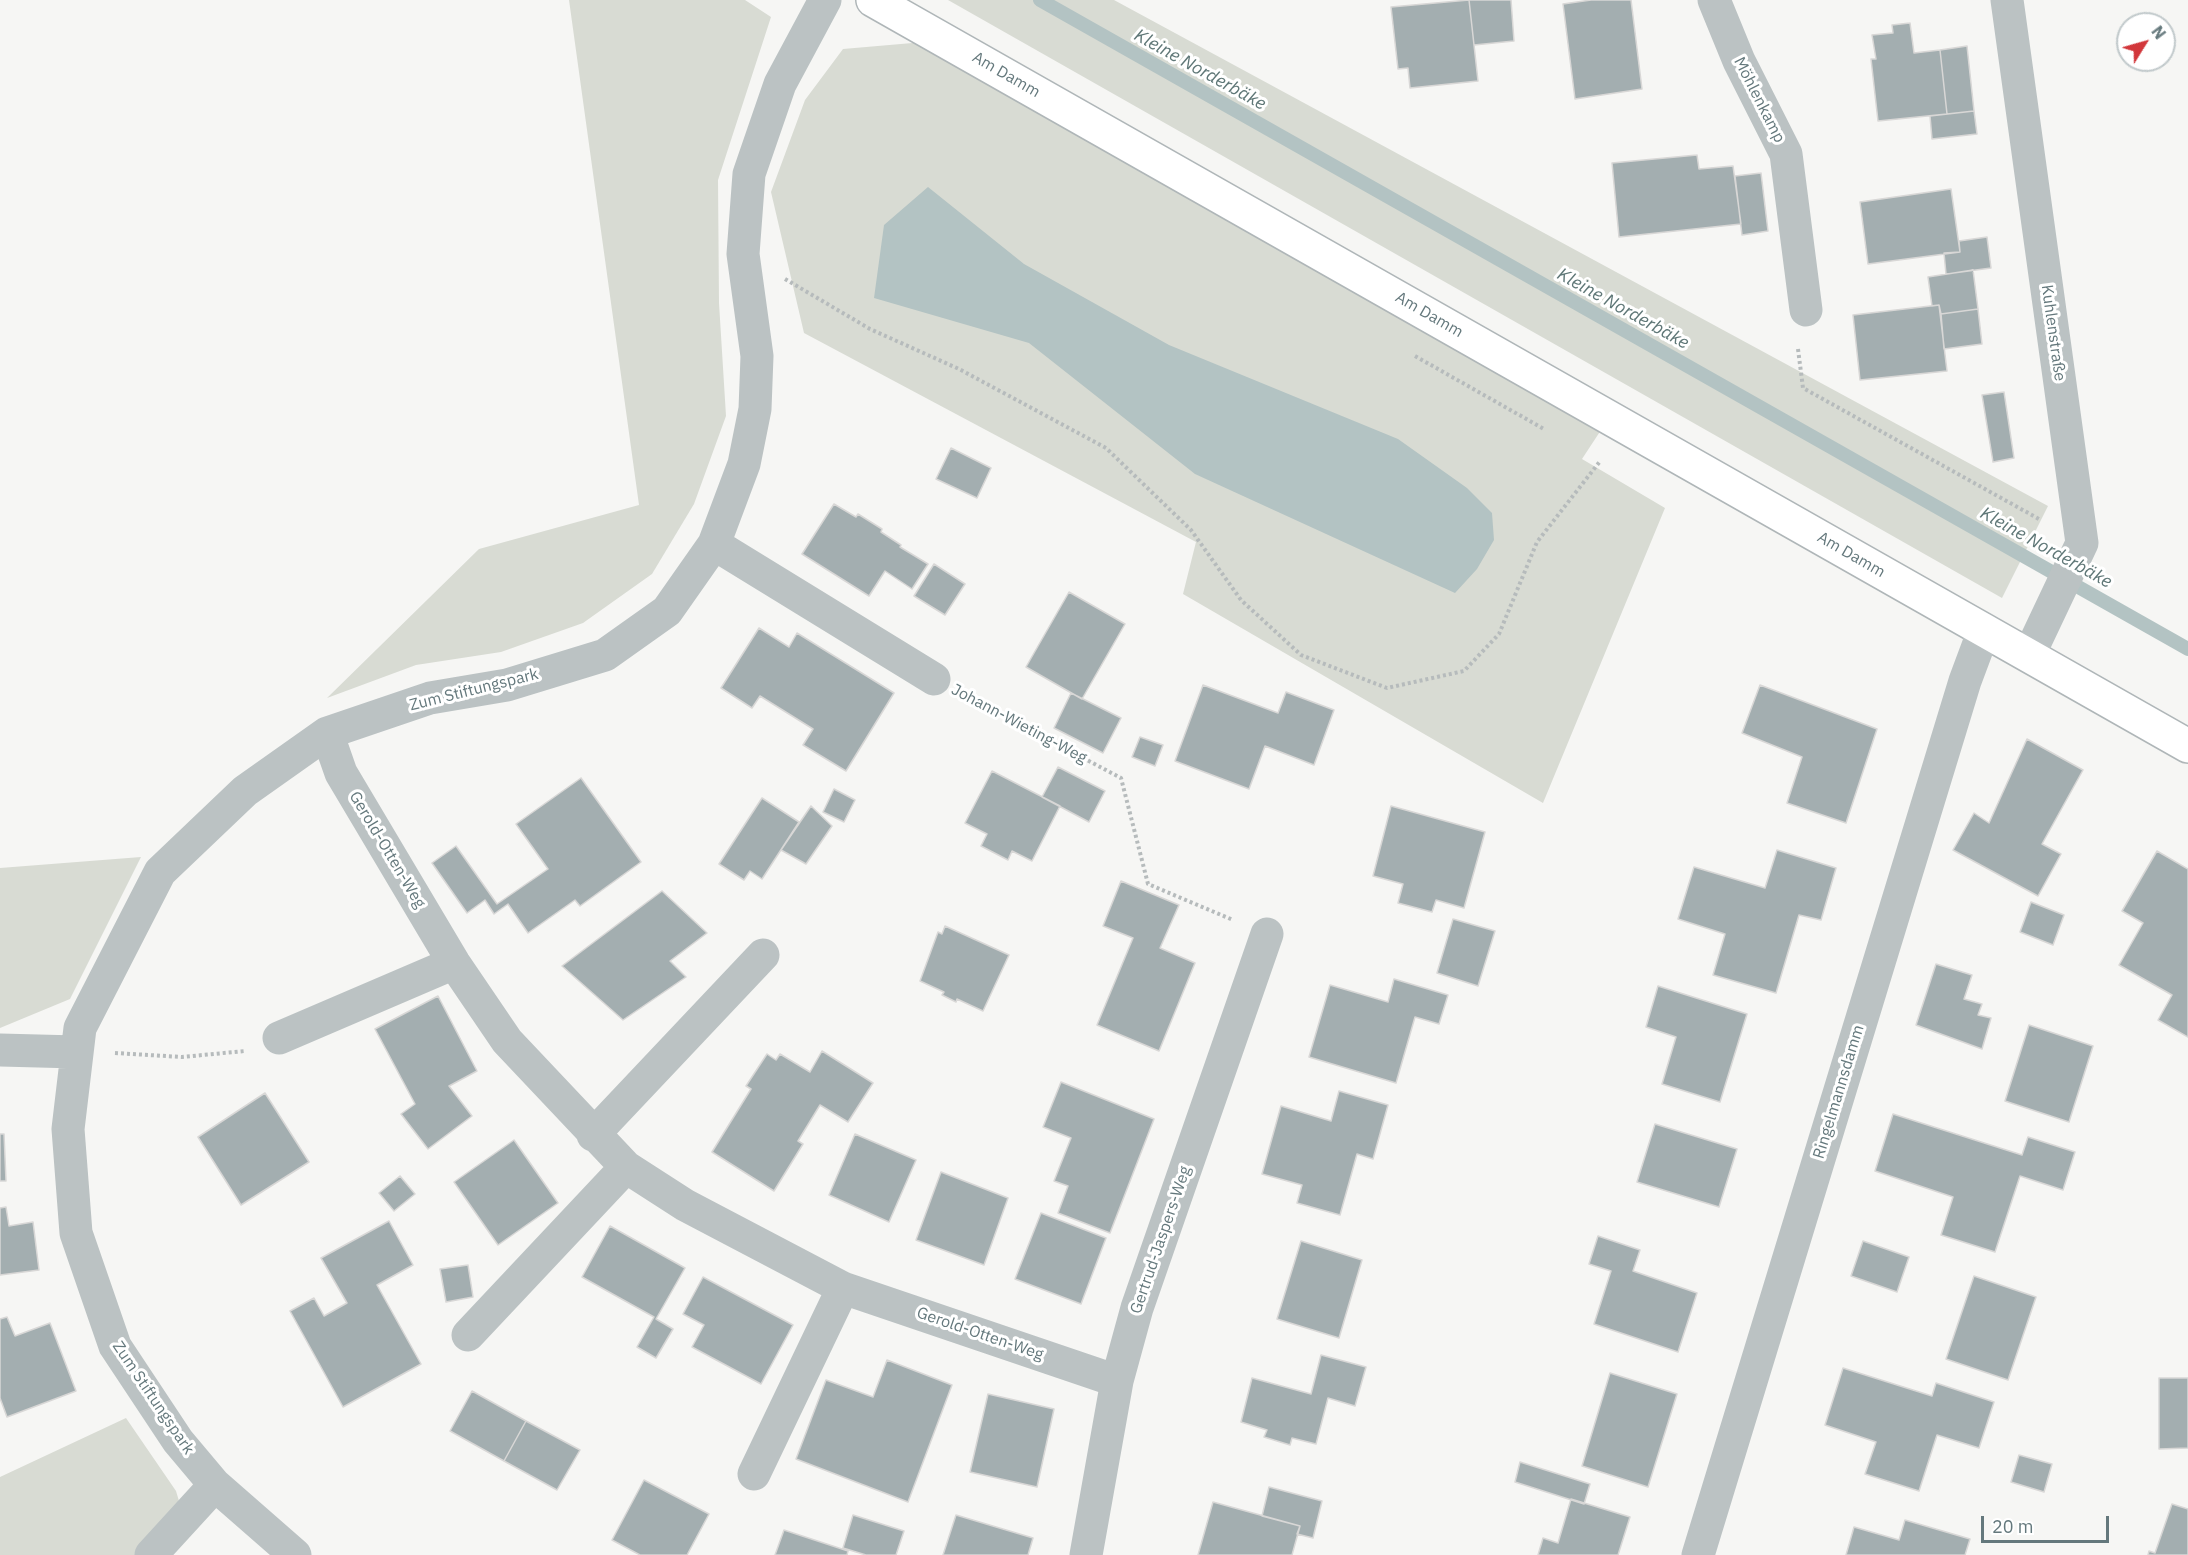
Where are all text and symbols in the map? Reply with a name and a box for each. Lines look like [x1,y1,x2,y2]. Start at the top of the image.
north arrow [2116,12,2176,72]
text: N [2147,22,2170,43]
water label: Kleine Norderbäke [1130,25,1270,115]
street label: Am Damm [969,48,1043,102]
street label: Möhlenkamp [1729,54,1789,146]
water label: Kleine Norderbäke [1553,264,1693,354]
street label: Kuhlenstraße [2037,284,2069,382]
street label: Am Damm [1392,288,1466,342]
water label: Kleine Norderbäke [1976,503,2116,593]
street label: Am Damm [1814,528,1888,582]
street label: Zum Stiftungspark [407,665,541,715]
street label: Johann-Wieting-Weg [948,680,1090,768]
street label: Gerold-Otten-Weg [345,788,429,912]
street label: Ringelmannsdamm [1809,1023,1869,1161]
street label: Gertrud-Jaspers-Weg [1127,1164,1195,1316]
street label: Gerold-Otten-Weg [914,1303,1046,1365]
street label: Zum Stiftungspark [108,1338,198,1458]
scale bar [1984,1504,2112,1542]
text: 20 m [1992,1515,2034,1538]

